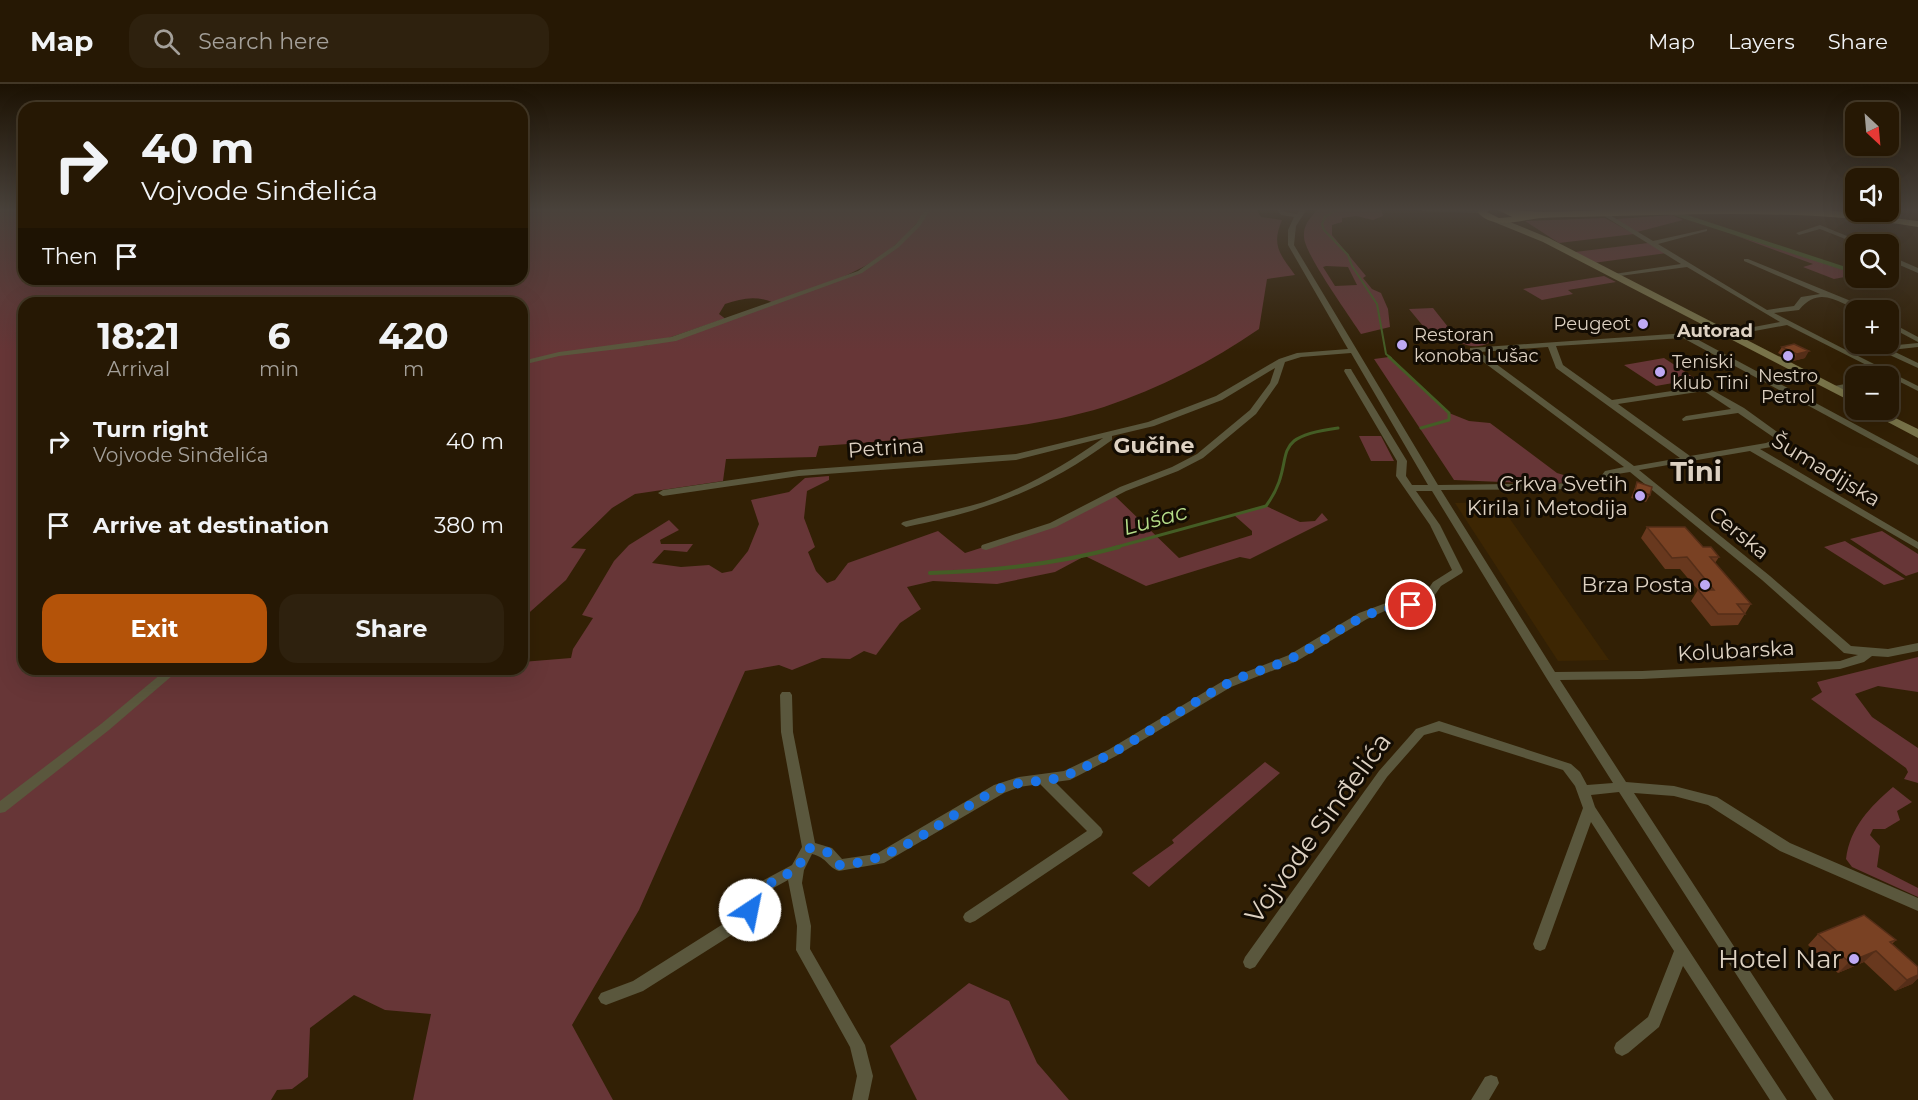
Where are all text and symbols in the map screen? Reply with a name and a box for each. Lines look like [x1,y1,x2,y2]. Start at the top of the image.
search box [129,14,549,68]
text: Map [30,24,93,58]
icon: search [150,25,183,58]
text: Search here [198,28,329,55]
text: Map [1648,29,1695,54]
text: Layers [1728,29,1795,54]
text: Share [1828,29,1888,54]
north arrow [1845,102,1899,156]
map controls [1845,102,1899,420]
text: 40 m [141,122,254,174]
icon: right [42,126,120,204]
button: sound [1845,168,1899,222]
text: Vojvode Sinđelića [141,174,378,207]
button: search [1845,234,1899,288]
icon: arrive [110,240,143,273]
text: Then [42,243,98,270]
button: + [1845,300,1899,354]
place label: Peugeot [1554,313,1631,335]
text: 18:21 [97,314,180,358]
text: 6 [268,314,291,358]
text: 420 [378,314,449,358]
marker: Peugeot [1636,317,1650,331]
district label: Autorad [1676,320,1753,342]
place label: Restoran konoba Lušac [1414,324,1539,367]
marker: Restoran konoba Lušac [1395,338,1409,352]
marker: Nestro Petrol [1781,349,1795,363]
place label: Teniski klub Tini [1672,351,1749,394]
text: Arrival [107,357,170,381]
text: min [259,357,299,381]
text: m [403,357,424,381]
marker: Teniski klub Tini [1653,365,1667,379]
place label: Nestro Petrol [1758,365,1818,408]
button: − [1845,366,1899,420]
text: Turn right [93,416,208,443]
icon: right [42,425,75,458]
street label: Šumadijska [1767,427,1885,512]
text: 40 m [446,428,504,455]
street label: Petrina [847,432,925,463]
district label: Gučine [1114,432,1195,459]
text: Vojvode Sinđelića [93,443,268,467]
district label: Tini [1670,455,1722,488]
place label: Crkva Svetih Kirila i Metodija [1467,471,1628,520]
marker: Crkva Svetih Kirila i Metodija [1633,489,1647,503]
water label: Lušac [1120,498,1191,541]
street label: Cerska [1704,501,1775,564]
icon: arrive [42,509,75,542]
text: Arrive at destination [93,512,329,539]
text: 380 m [434,512,504,539]
place label: Brza Posta [1581,572,1693,597]
marker: Brza Posta [1698,578,1712,592]
pin [1385,579,1436,630]
icon: arrive [1394,588,1427,621]
button: Exit [42,594,267,663]
button: Share [279,594,504,663]
street label: Kolubarska [1677,635,1795,666]
street label: Vojvode Sinđelića [1238,726,1398,930]
position arrow [718,878,782,942]
place label: Hotel Nar [1718,943,1842,975]
marker: Hotel Nar [1847,952,1861,966]

